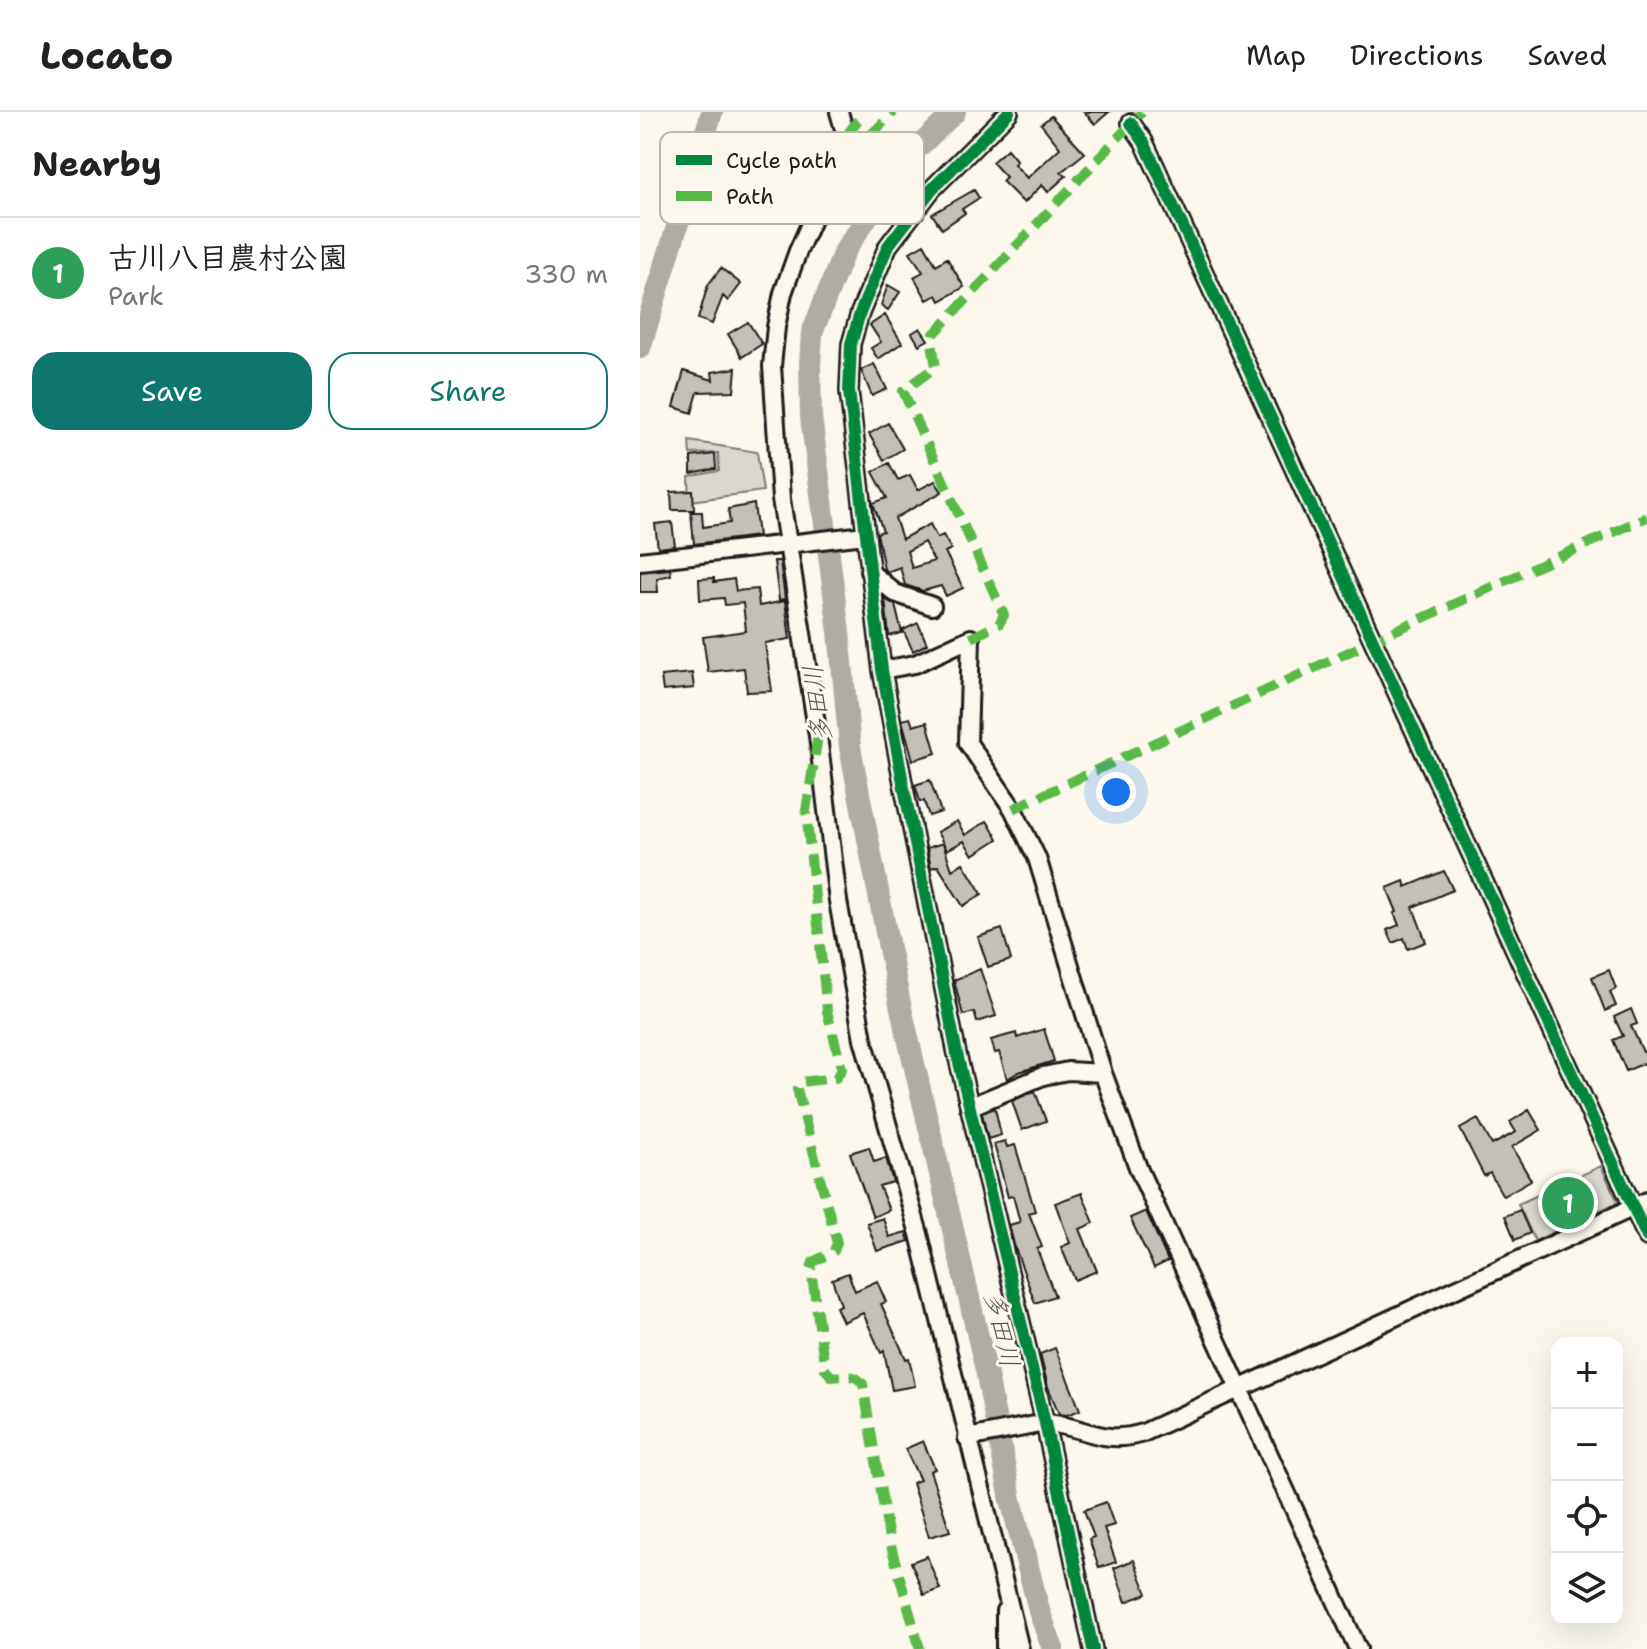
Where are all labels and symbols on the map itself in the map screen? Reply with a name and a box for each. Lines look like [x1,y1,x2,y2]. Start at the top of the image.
legend [660,132,924,224]
text: Cycle path [726,146,837,175]
text: Path [726,182,774,211]
water label: 多田川 [794,663,839,745]
your location [1096,772,1136,812]
pin: 1 [1542,1173,1594,1233]
water label: 多田川 [977,1287,1028,1371]

